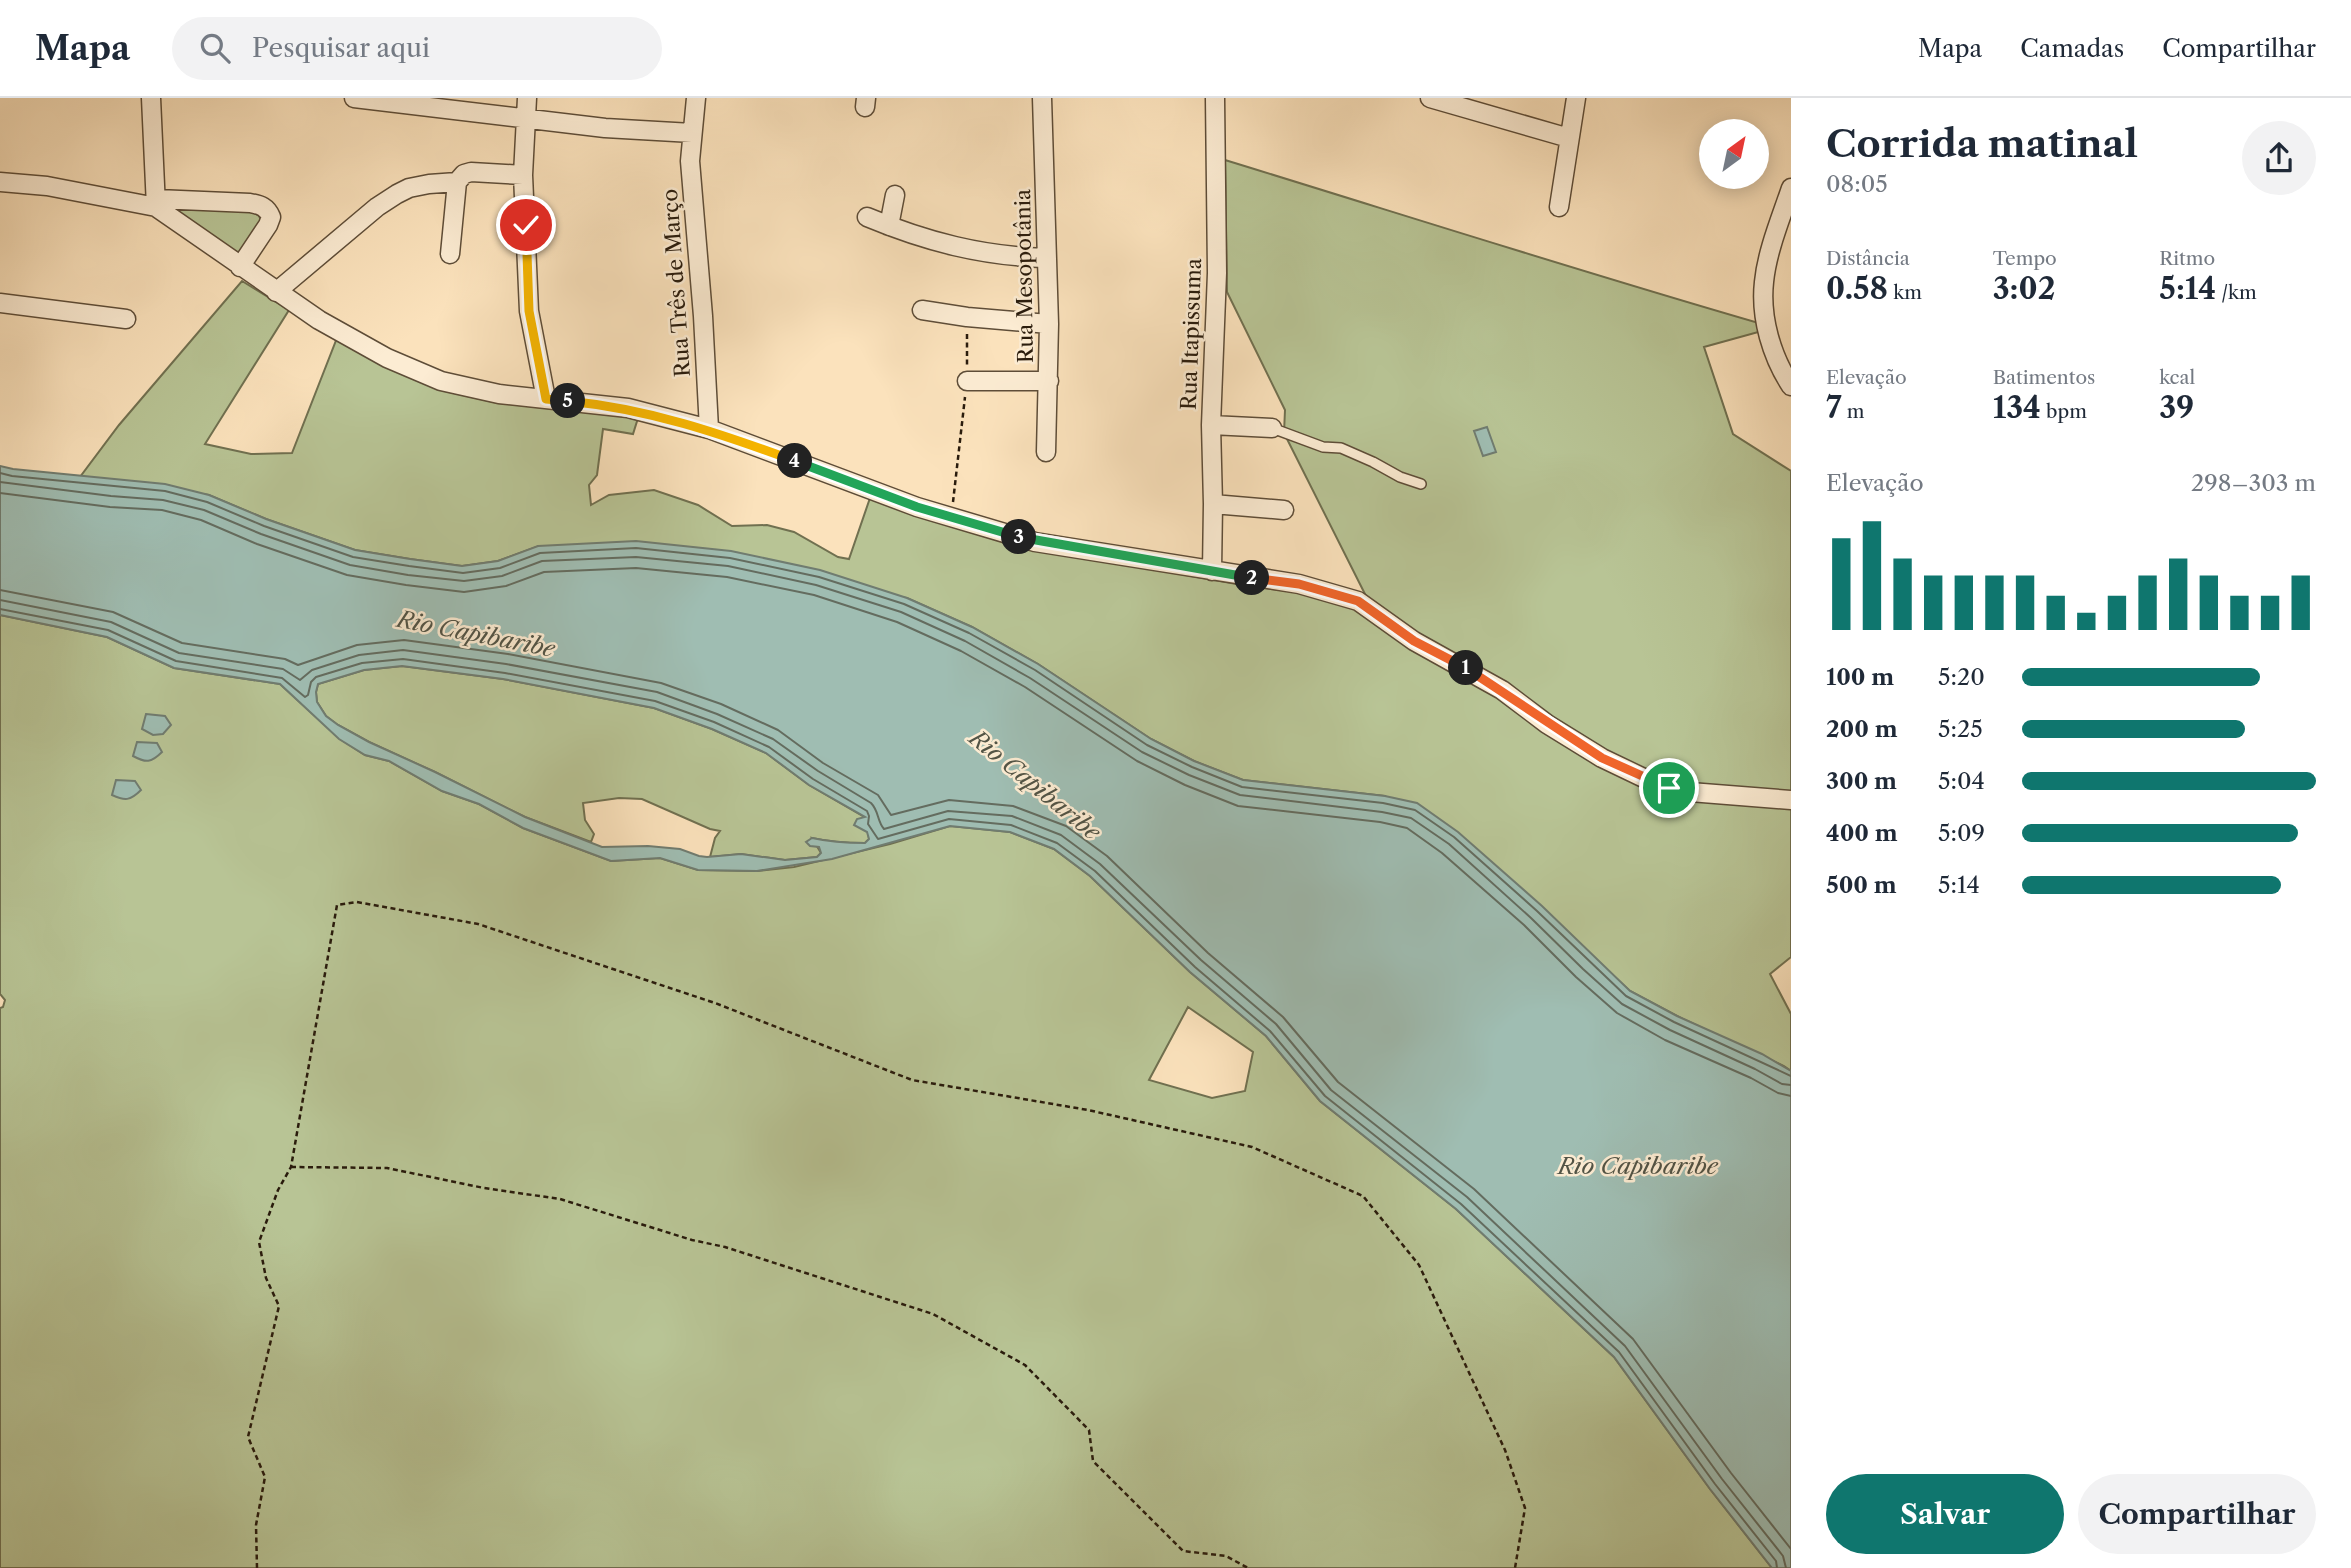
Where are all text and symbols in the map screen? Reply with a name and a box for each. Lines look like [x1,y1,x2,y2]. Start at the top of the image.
search box [172,17,662,80]
text: Mapa [35,28,130,69]
icon: search [196,29,234,67]
text: Pesquisar aqui [252,32,430,64]
text: Mapa [1918,34,1982,63]
text: Camadas [2020,34,2124,63]
text: Compartilhar [2162,34,2316,63]
north arrow [1699,119,1769,189]
map controls [1699,119,1769,189]
text: Corrida matinal [1826,120,2138,167]
button: share [2242,121,2316,195]
text: 08:05 [1826,170,1888,198]
street label: Rua Três de Março [657,188,695,378]
street label: Rua Mesopotânia [1010,188,1038,363]
pin [496,195,556,255]
icon: check [507,206,545,244]
text: Distância [1826,247,1910,270]
text: Tempo [1993,247,2057,270]
text: Ritmo [2159,247,2215,270]
street label: Rua Itapissuma [1176,257,1206,410]
text: 0.58 [1826,270,1888,307]
text: 3:02 [1993,270,2055,307]
text: 5:14 [2159,270,2216,307]
text: km [1888,281,1922,304]
text: /km [2216,281,2257,304]
text: Elevação [1826,366,1907,389]
text: Batimentos [1993,366,2095,389]
text: kcal [2159,366,2195,389]
pin: 5 [550,384,586,418]
text: 5 [562,389,573,412]
text: 7 [1826,389,1842,426]
text: 134 [1993,389,2041,426]
text: 39 [2159,389,2194,426]
text: m [1842,400,1864,423]
text: bpm [2041,400,2087,423]
pin: 4 [778,444,812,478]
text: 4 [789,449,800,472]
text: Elevação [1826,469,1924,497]
text: 298–303 m [2191,469,2316,497]
pin: 3 [1002,520,1036,555]
text: 3 [1013,525,1024,548]
pin: 2 [1234,560,1270,596]
text: 2 [1246,566,1257,589]
water label: Rio Capibaribe [393,605,558,663]
pin: 1 [1448,650,1484,686]
text: 1 [1461,656,1470,679]
text: 100 m [1826,663,1894,691]
text: 5:20 [1938,663,1985,691]
text: 200 m [1826,715,1898,743]
text: 5:25 [1938,715,1983,743]
water label: Rio Capibaribe [962,723,1107,847]
pin [1639,758,1699,818]
text: 300 m [1826,767,1897,795]
text: 5:04 [1938,767,1985,795]
icon: arrive [1650,769,1688,807]
text: 400 m [1826,819,1898,847]
text: 5:09 [1938,819,1985,847]
text: 500 m [1826,871,1897,899]
text: 5:14 [1938,871,1980,899]
water label: Rio Capibaribe [1556,1152,1719,1180]
button: Salvar [1826,1474,2064,1554]
button: Compartilhar [2078,1474,2316,1554]

